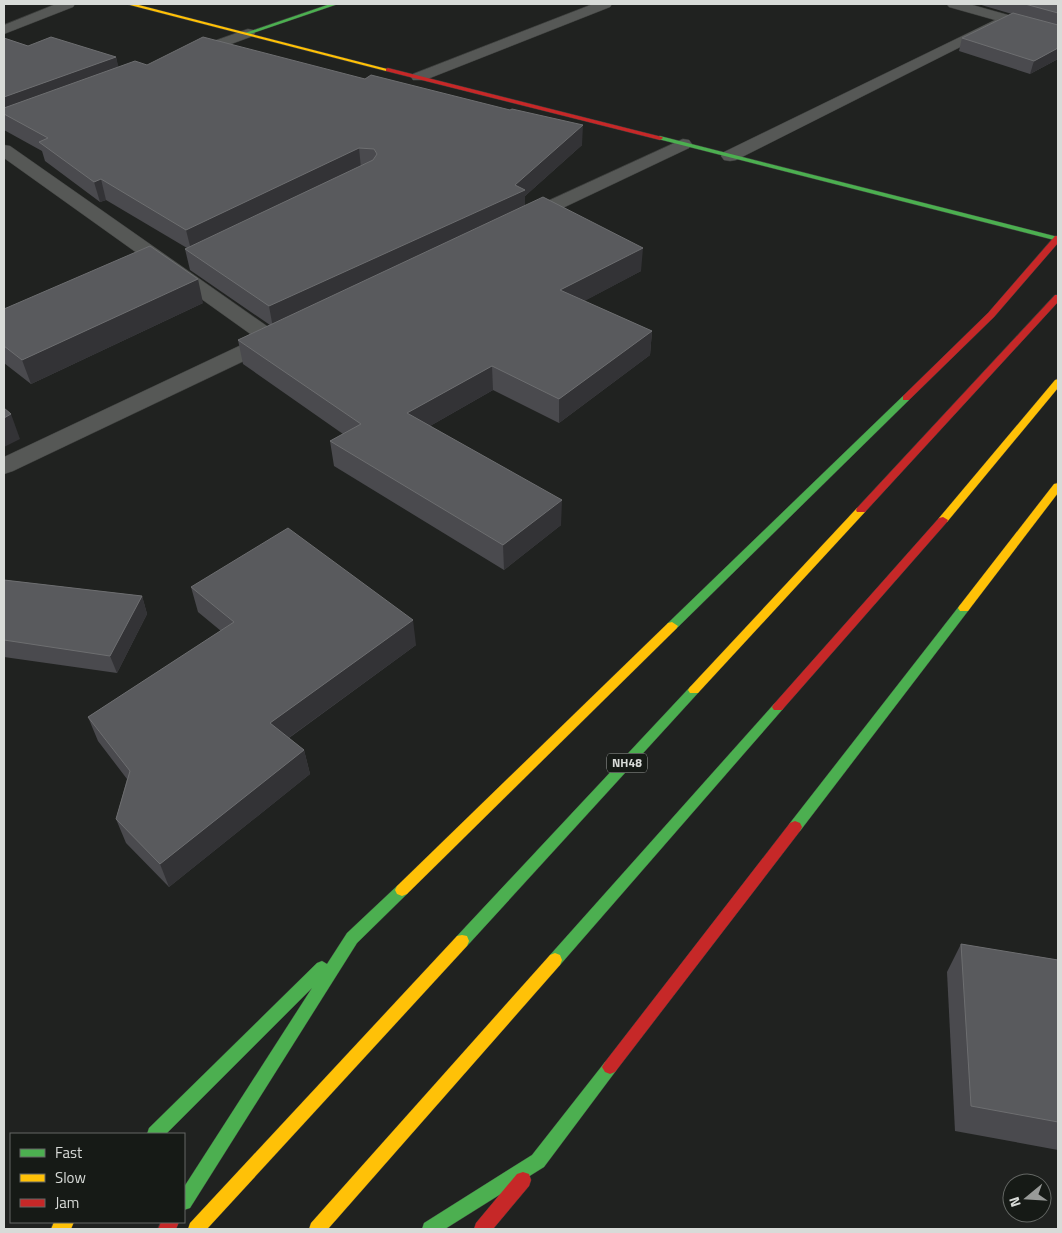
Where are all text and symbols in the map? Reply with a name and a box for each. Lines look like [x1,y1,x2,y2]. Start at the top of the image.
road number: NH48 [607,754,647,772]
legend [10,1133,185,1223]
text: Fast [55,1141,83,1164]
text: Slow [55,1166,86,1189]
north arrow [1002,1173,1052,1223]
text: Jam [55,1191,79,1214]
text: N [1003,1194,1026,1210]

